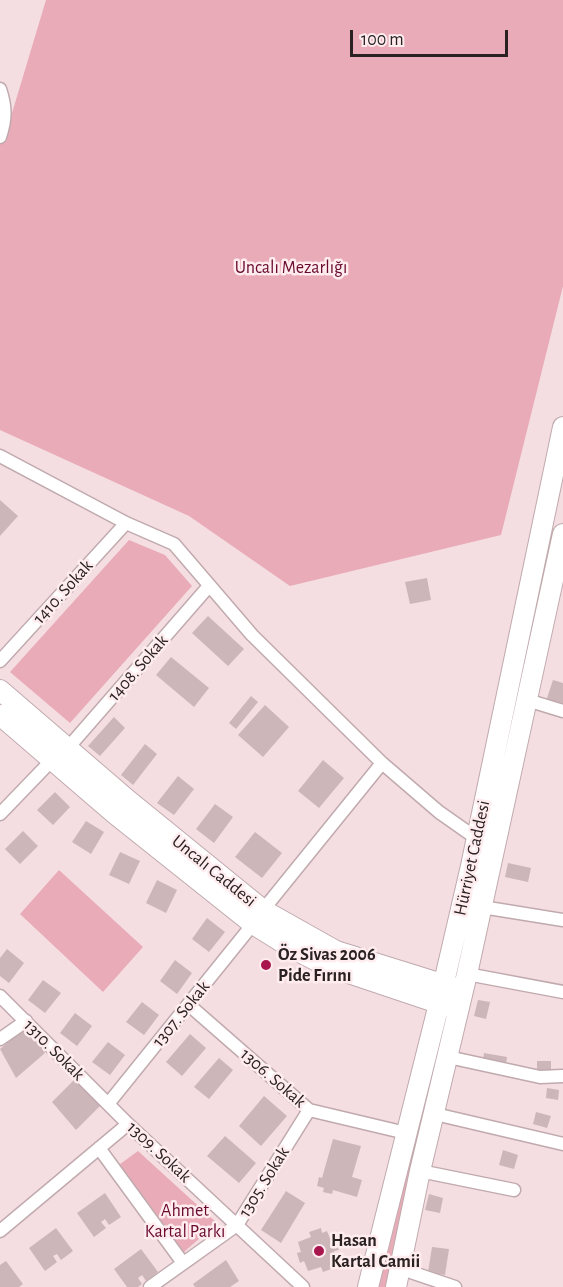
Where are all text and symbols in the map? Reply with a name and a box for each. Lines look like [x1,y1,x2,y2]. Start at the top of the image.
scale bar [353,18,510,56]
text: 100 m [361,31,404,49]
park label: Uncalı Mezarlığı [235,257,347,279]
street label: 1410. Sokak [29,555,97,629]
street label: 1408. Sokak [103,630,173,706]
street label: Hürriyet Caddesi [449,798,495,918]
street label: Uncalı Caddesi [167,830,261,912]
place label: Öz Sivas 2006 Pide Fırını [278,944,376,986]
marker: Öz Sivas 2006 Pide Fırını [259,958,273,972]
street label: 1307. Sokak [148,976,214,1052]
street label: 1310. Sokak [19,1015,89,1085]
street label: 1306. Sokak [236,1044,310,1112]
street label: 1309. Sokak [122,1117,196,1187]
street label: 1305. Sokak [234,1143,294,1221]
park label: Ahmet Kartal Parkı [145,1200,225,1242]
place label: Hasan Kartal Camii [331,1230,420,1272]
marker: Hasan Kartal Camii [312,1244,326,1258]

